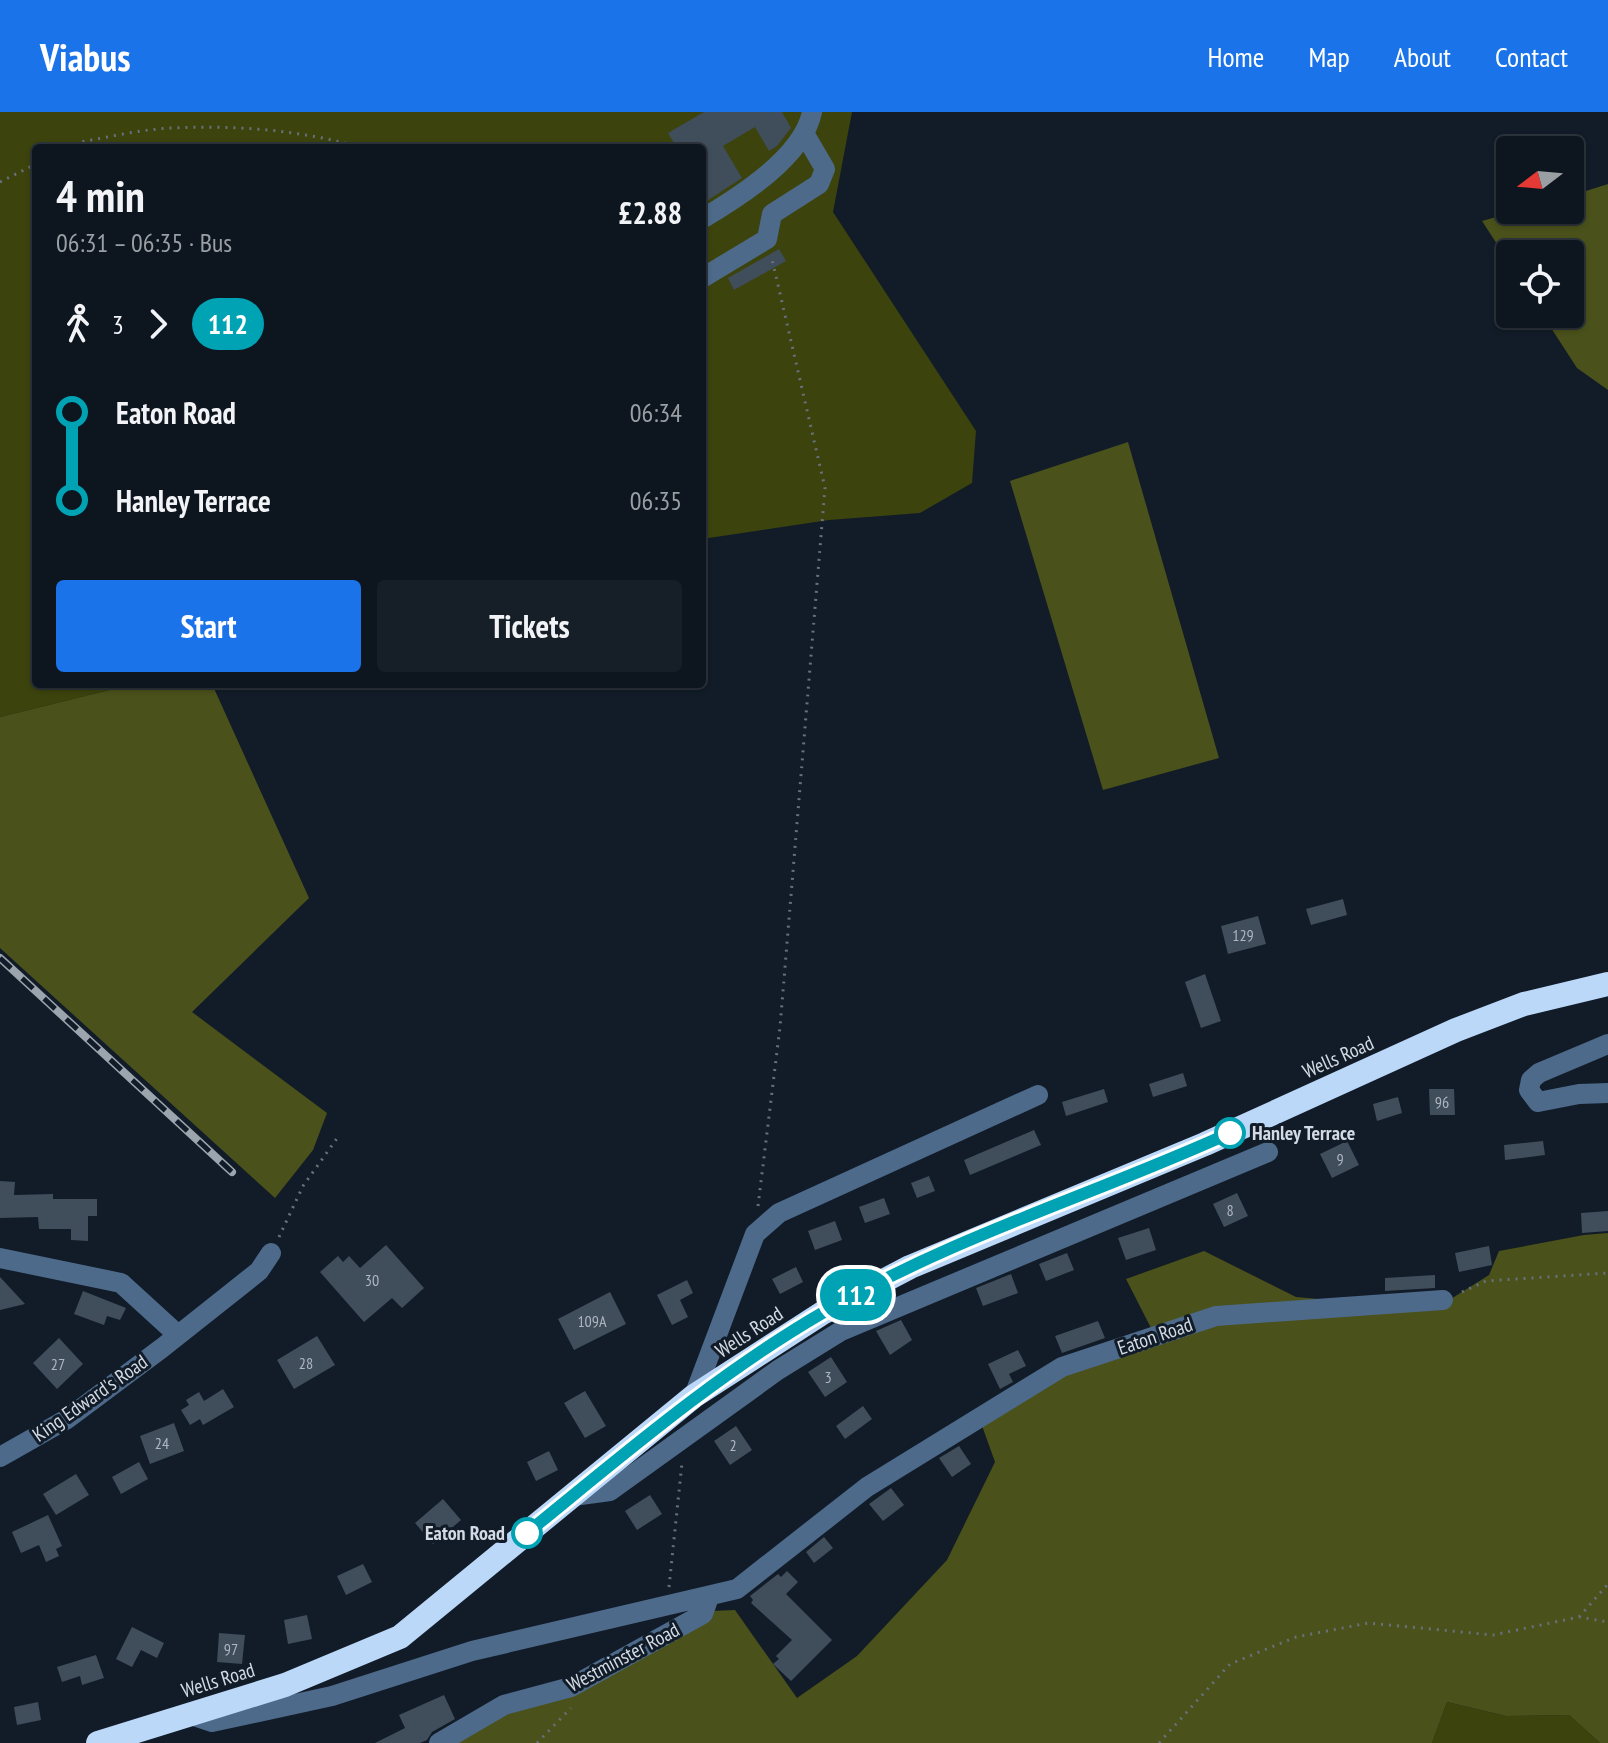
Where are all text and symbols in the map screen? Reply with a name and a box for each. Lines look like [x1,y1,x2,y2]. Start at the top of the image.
text: Viabus [40,32,130,81]
text: Home [1208,38,1264,75]
text: Map [1308,38,1350,75]
text: About [1394,38,1451,75]
text: Contact [1495,38,1568,75]
north arrow [1496,136,1584,224]
map controls [1496,136,1584,328]
text: 4 min [56,167,145,224]
text: £2.88 [618,193,682,232]
text: 06:31 – 06:35 · Bus [56,226,232,259]
button: locate [1496,240,1584,328]
icon: walk [56,302,100,346]
icon: forward [136,302,180,346]
text: 112 [208,305,248,342]
text: 3 [112,308,124,341]
text: Eaton Road [116,393,236,432]
text: 06:34 [630,396,682,429]
text: Hanley Terrace [116,481,271,520]
text: 06:35 [630,484,682,517]
button: Start [56,580,361,672]
button: Tickets [377,580,682,672]
house number: 129 [1232,925,1254,945]
street label: Wells Road [1298,1030,1378,1084]
house number: 96 [1435,1092,1449,1112]
marker: Hanley Terrace [1215,1118,1245,1148]
place label: Hanley Terrace [1252,1120,1355,1146]
house number: 9 [1336,1149,1344,1169]
house number: 8 [1226,1200,1234,1220]
line badge: 112 [810,1269,902,1321]
house number: 30 [365,1270,379,1290]
text: 112 [836,1276,876,1313]
street label: Wells Road [710,1301,788,1363]
house number: 109A [577,1311,607,1331]
street label: Eaton Road [1114,1311,1196,1361]
street label: King Edward's Road [27,1349,153,1447]
house number: 28 [299,1353,313,1373]
house number: 27 [51,1354,65,1374]
house number: 3 [824,1367,832,1387]
house number: 24 [155,1433,169,1453]
house number: 2 [729,1435,737,1455]
marker: Eaton Road [512,1518,542,1548]
place label: Eaton Road [425,1520,505,1546]
street label: Westminster Road [562,1617,684,1697]
house number: 97 [224,1639,238,1659]
street label: Wells Road [178,1657,258,1703]

